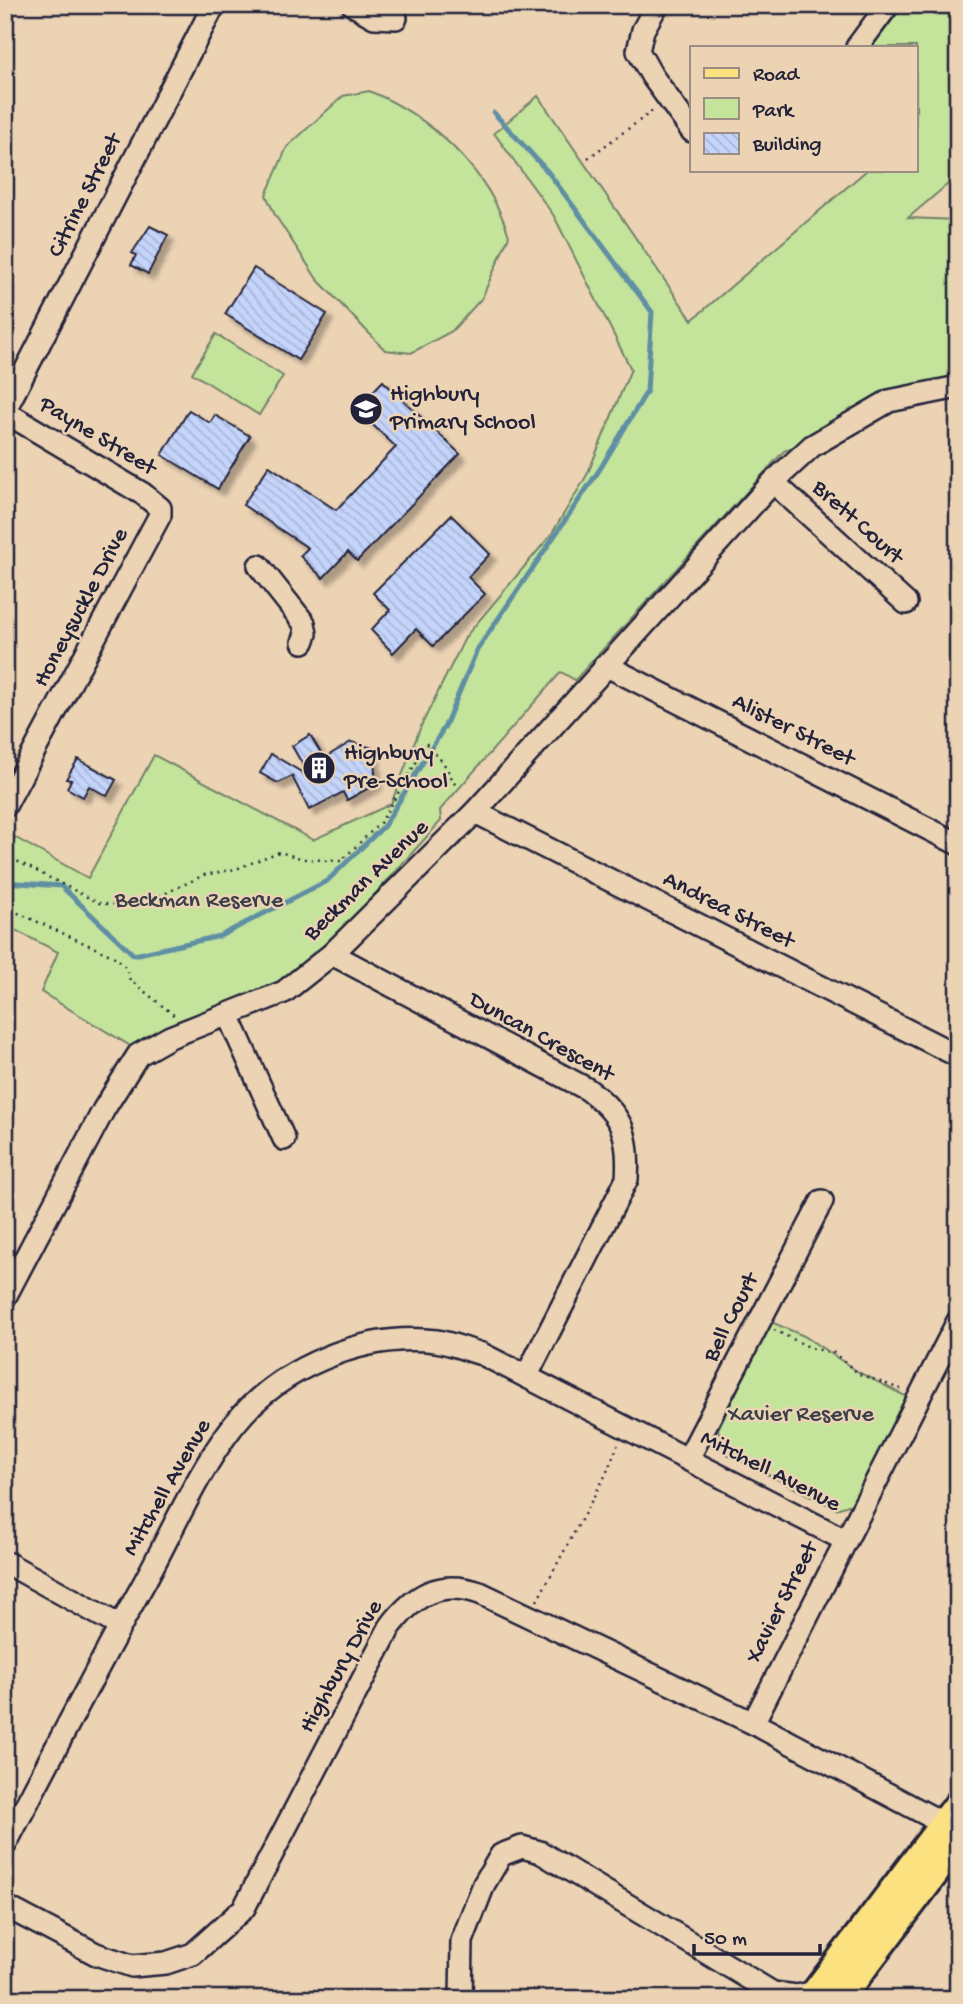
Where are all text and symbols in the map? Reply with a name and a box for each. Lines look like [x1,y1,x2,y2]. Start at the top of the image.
legend [690,46,918,172]
text: Road [753,64,801,89]
text: Park [752,100,796,125]
street label: Citrine Street [42,127,131,263]
text: Building [752,134,822,159]
place label: Highbury Primary School [389,381,536,438]
street label: Payne Street [32,390,163,485]
school or university icon: Highbury Primary School [347,390,385,428]
street label: Brett Court [804,474,910,573]
street label: Honeysuckle Drive [28,523,136,693]
street label: Alister Street [727,688,861,775]
place label: Highbury Pre-School [343,740,448,797]
building icon: Highbury Pre-School [300,749,338,787]
street label: Beckman Avenue [298,813,436,949]
street label: Andrea Street [657,866,800,957]
park label: Beckman Reserve [114,887,284,916]
street label: Duncan Crescent [462,985,621,1091]
street label: Bell Court [697,1267,768,1368]
park label: Xavier Reserve [727,1401,875,1430]
street label: Mitchell Avenue [117,1414,219,1562]
street label: Mitchell Avenue [695,1424,846,1520]
street label: Xavier Street [740,1535,827,1669]
street label: Highbury Drive [294,1595,391,1739]
scale bar [694,1913,820,1957]
text: 50 m [704,1928,747,1953]

